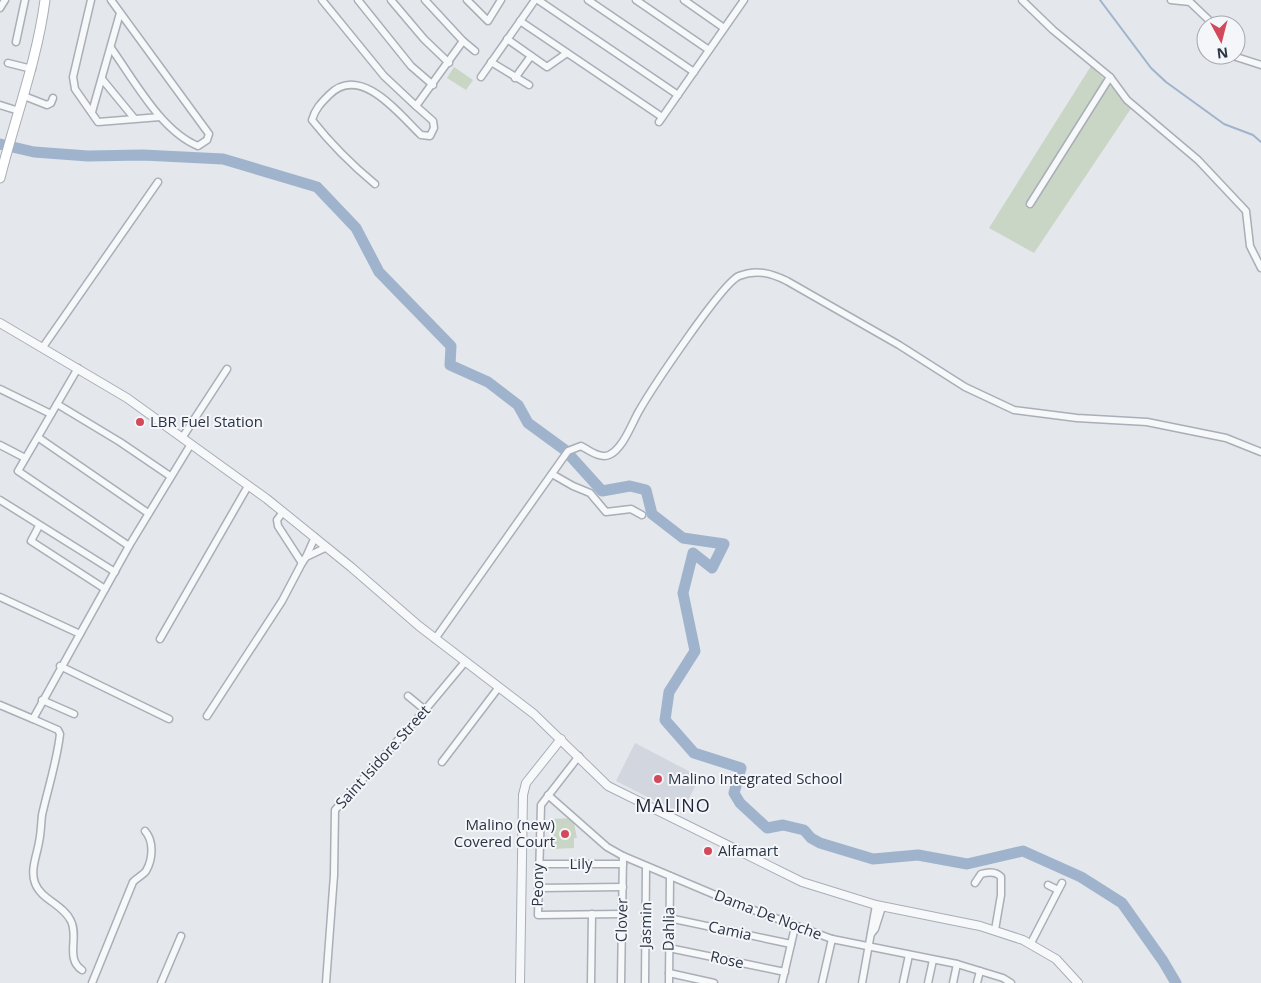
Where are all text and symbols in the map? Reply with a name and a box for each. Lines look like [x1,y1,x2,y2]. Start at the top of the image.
north arrow [1196,15,1246,65]
text: N [1216,43,1229,64]
place label: LBR Fuel Station [150,411,263,431]
marker: LBR Fuel Station [134,416,146,428]
street label: Saint Isidore Street [331,700,434,812]
place label: Malino Integrated School [668,768,843,788]
marker: Malino Integrated School [652,773,664,785]
district label: MALINO [635,793,711,817]
place label: Malino (new) Covered Court [454,814,555,851]
marker: Malino (new) Covered Court [559,828,571,840]
place label: Alfamart [718,840,778,860]
marker: Alfamart [702,845,714,857]
street label: Lily [570,853,593,873]
street label: Peony [527,863,547,907]
street label: Dama De Noche [712,884,825,944]
street label: Clover [611,898,631,942]
street label: Jasmin [635,902,655,950]
street label: Dahlia [658,907,678,951]
street label: Camia [707,916,754,944]
street label: Rose [709,946,746,972]

